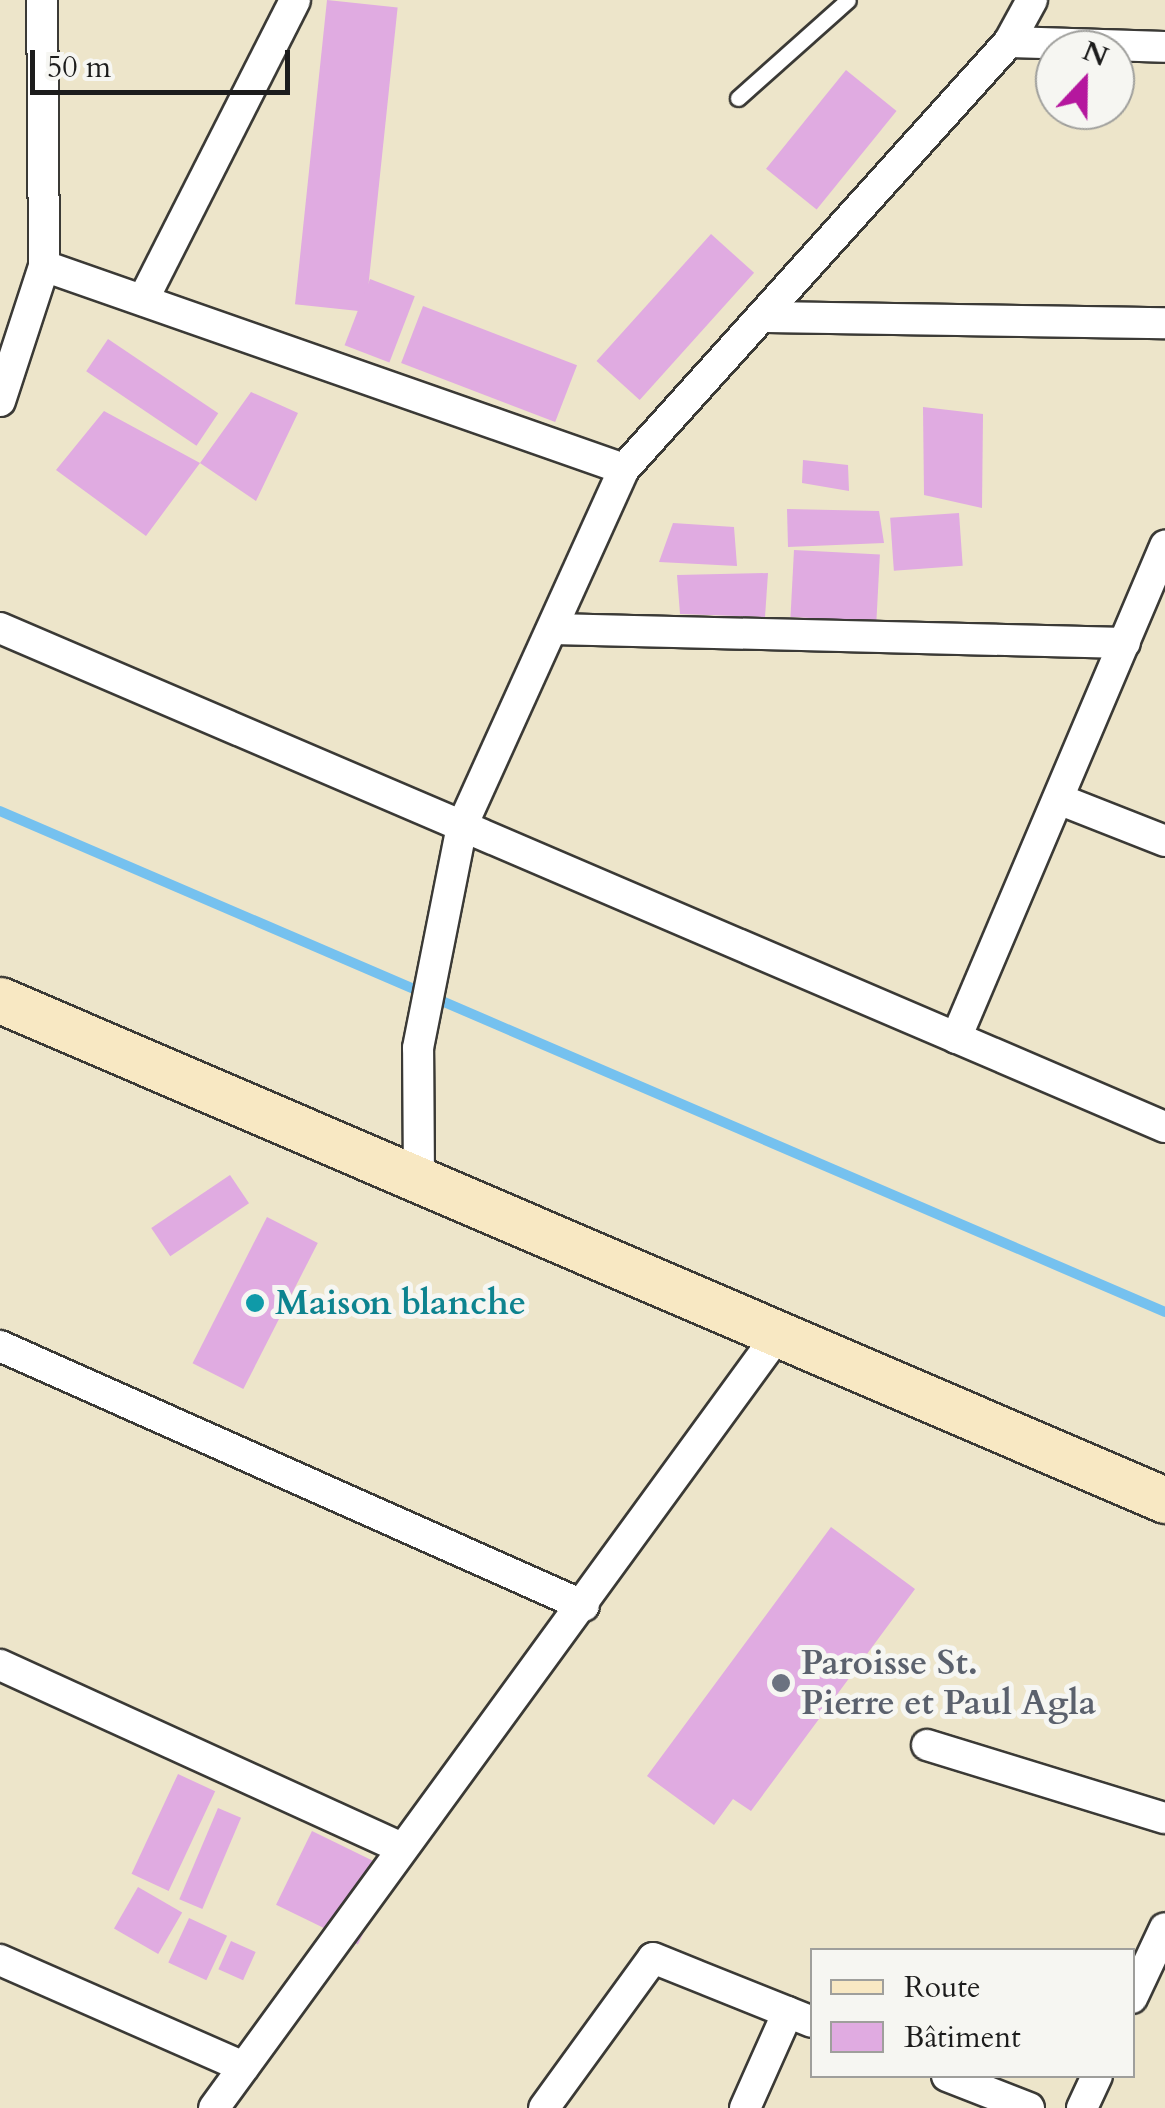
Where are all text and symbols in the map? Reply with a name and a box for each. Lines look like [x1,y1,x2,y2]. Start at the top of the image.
scale bar [35,30,295,92]
north arrow [1035,30,1135,130]
text: N [1077,32,1114,76]
text: 50 m [47,47,111,88]
place label: Maison blanche [275,1282,526,1324]
marker: Maison blanche [244,1292,266,1314]
place label: Paroisse St. Pierre et Paul Agla [801,1642,1096,1724]
marker: Paroisse St. Pierre et Paul Agla [770,1672,792,1694]
legend [810,1948,1135,2078]
text: Route [904,1967,981,2008]
text: Bâtiment [904,2017,1021,2058]

